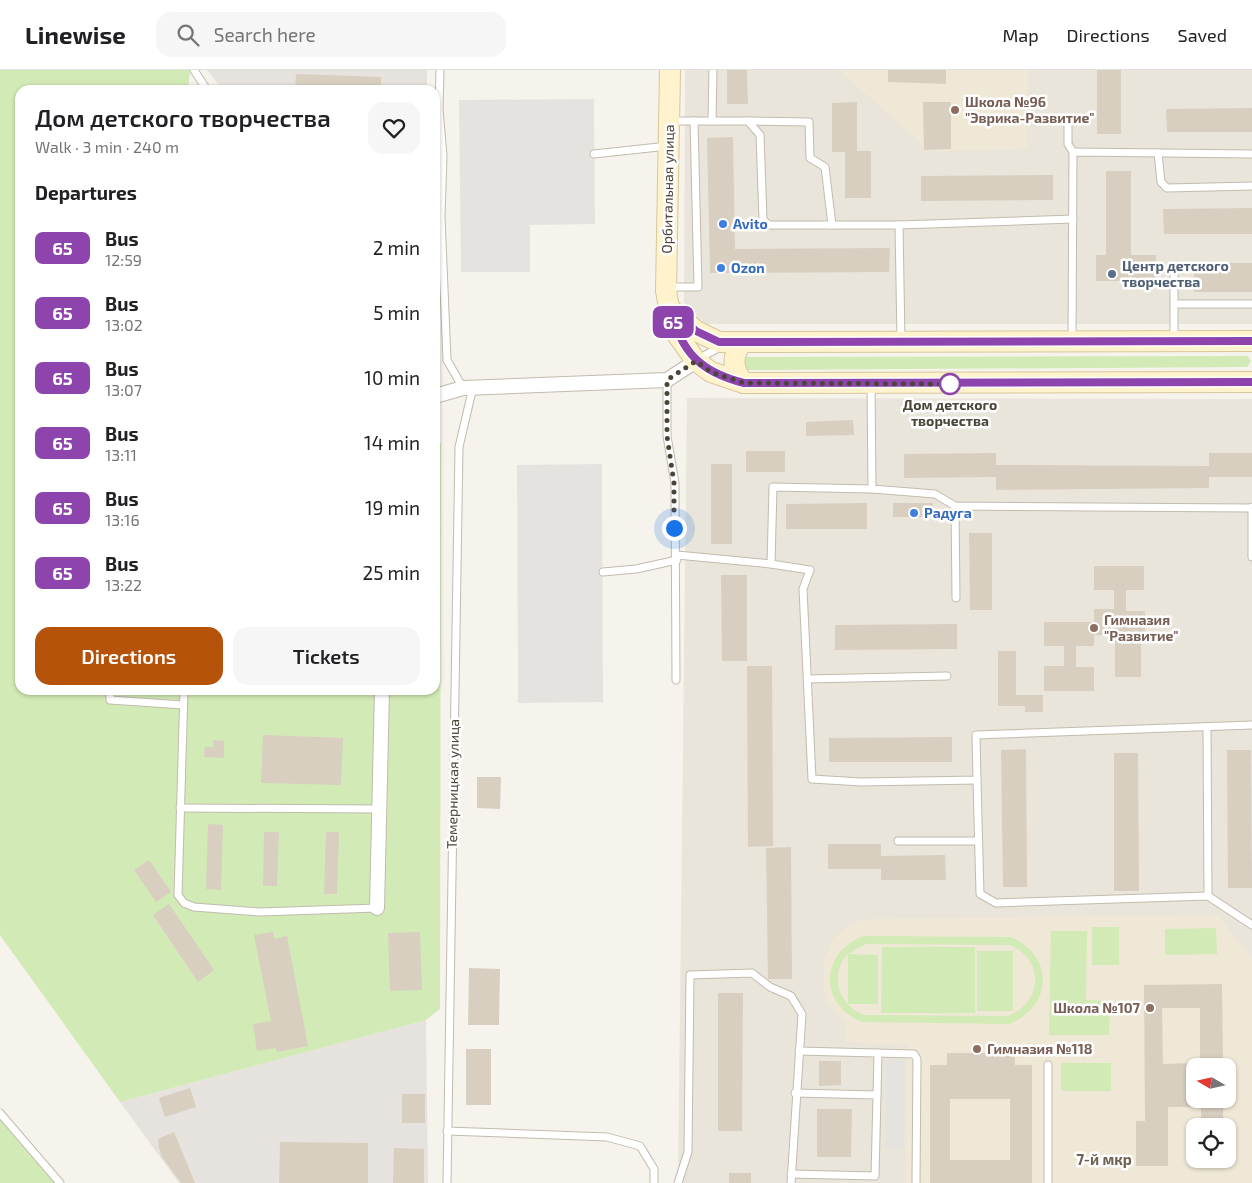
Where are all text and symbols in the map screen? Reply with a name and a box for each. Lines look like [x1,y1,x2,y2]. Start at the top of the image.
search box [156,12,506,57]
text: Linewise [25,20,126,49]
icon: search [174,21,202,49]
text: Search here [214,23,316,46]
text: Map [1002,24,1039,46]
text: Directions [1067,24,1150,46]
text: Saved [1178,24,1227,46]
place label: Школа №96 "Эврика-Развитие" [965,93,1094,126]
button: heart [368,102,420,154]
text: Дом детского творчества [35,103,331,132]
marker: Школа №96 "Эврика-Развитие" [949,104,961,116]
street label: Орбитальная улица [658,124,677,254]
text: Walk · 3 min · 240 m [35,137,179,156]
text: Departures [35,181,137,204]
place label: Avito [733,215,768,232]
marker: Avito [717,218,729,230]
text: Bus [105,227,139,250]
text: 2 min [373,236,420,259]
text: 65 [52,237,73,259]
text: 12:59 [105,250,142,269]
place label: Центр детского творчества [1122,257,1229,290]
place label: Ozon [731,259,765,276]
marker: Ozon [715,262,727,274]
marker: Центр детского творчества [1106,268,1118,280]
text: Bus [105,292,139,315]
text: 5 min [373,301,420,324]
text: 65 [52,302,73,324]
line badge: 65 [650,306,696,338]
text: 65 [663,311,683,333]
text: 13:02 [105,315,143,334]
text: Bus [105,357,139,380]
text: 10 min [364,366,420,389]
text: 65 [52,367,73,389]
marker: Дом детского творчества [939,373,961,395]
text: 13:07 [105,380,142,399]
place label: Дом детского творчества [903,396,997,429]
text: Bus [105,422,139,445]
text: 14 min [364,431,420,454]
text: 65 [52,432,73,454]
text: 13:11 [105,445,137,464]
text: Bus [105,487,139,510]
text: 19 min [365,496,420,519]
text: 65 [52,497,73,519]
place label: Радуга [924,504,972,521]
marker: Радуга [908,507,920,519]
text: 13:16 [105,510,140,529]
your location [662,516,687,541]
text: Bus [105,552,139,575]
text: 25 min [363,561,420,584]
text: 65 [52,562,73,584]
text: 13:22 [105,575,142,594]
place label: Гимназия "Развитие" [1104,611,1178,644]
marker: Гимназия "Развитие" [1088,622,1100,634]
button: Directions [35,627,223,685]
button: Tickets [233,627,420,685]
street label: Темерницкая улица [443,719,462,849]
place label: Школа №107 [1053,999,1141,1016]
marker: Школа №107 [1144,1002,1156,1014]
place label: Гимназия №118 [987,1040,1092,1057]
marker: Гимназия №118 [971,1043,983,1055]
north arrow [1186,1058,1236,1108]
map controls [1186,1058,1236,1168]
button: locate [1186,1118,1236,1168]
district label: 7-й мкр [1076,1150,1132,1168]

